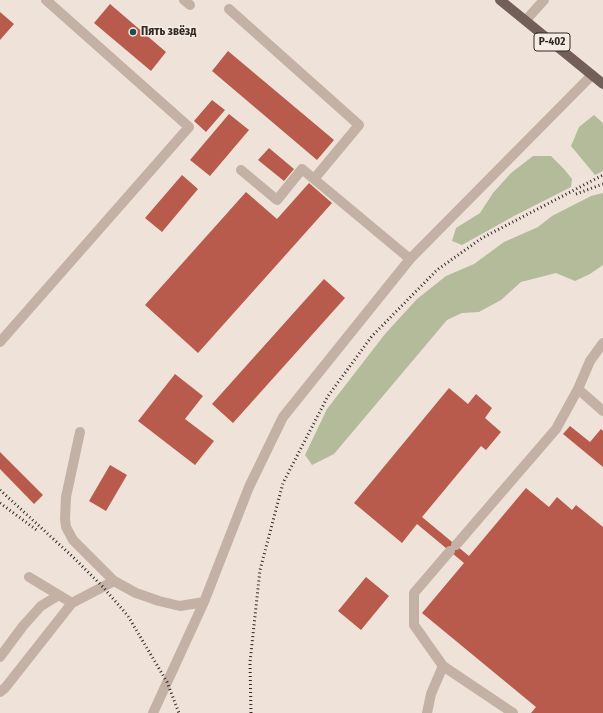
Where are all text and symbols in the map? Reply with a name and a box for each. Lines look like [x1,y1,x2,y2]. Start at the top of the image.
place label: Пять звёзд [141,25,196,39]
marker: Пять звёзд [128,27,138,37]
road number: Р-402 [534,33,570,51]

